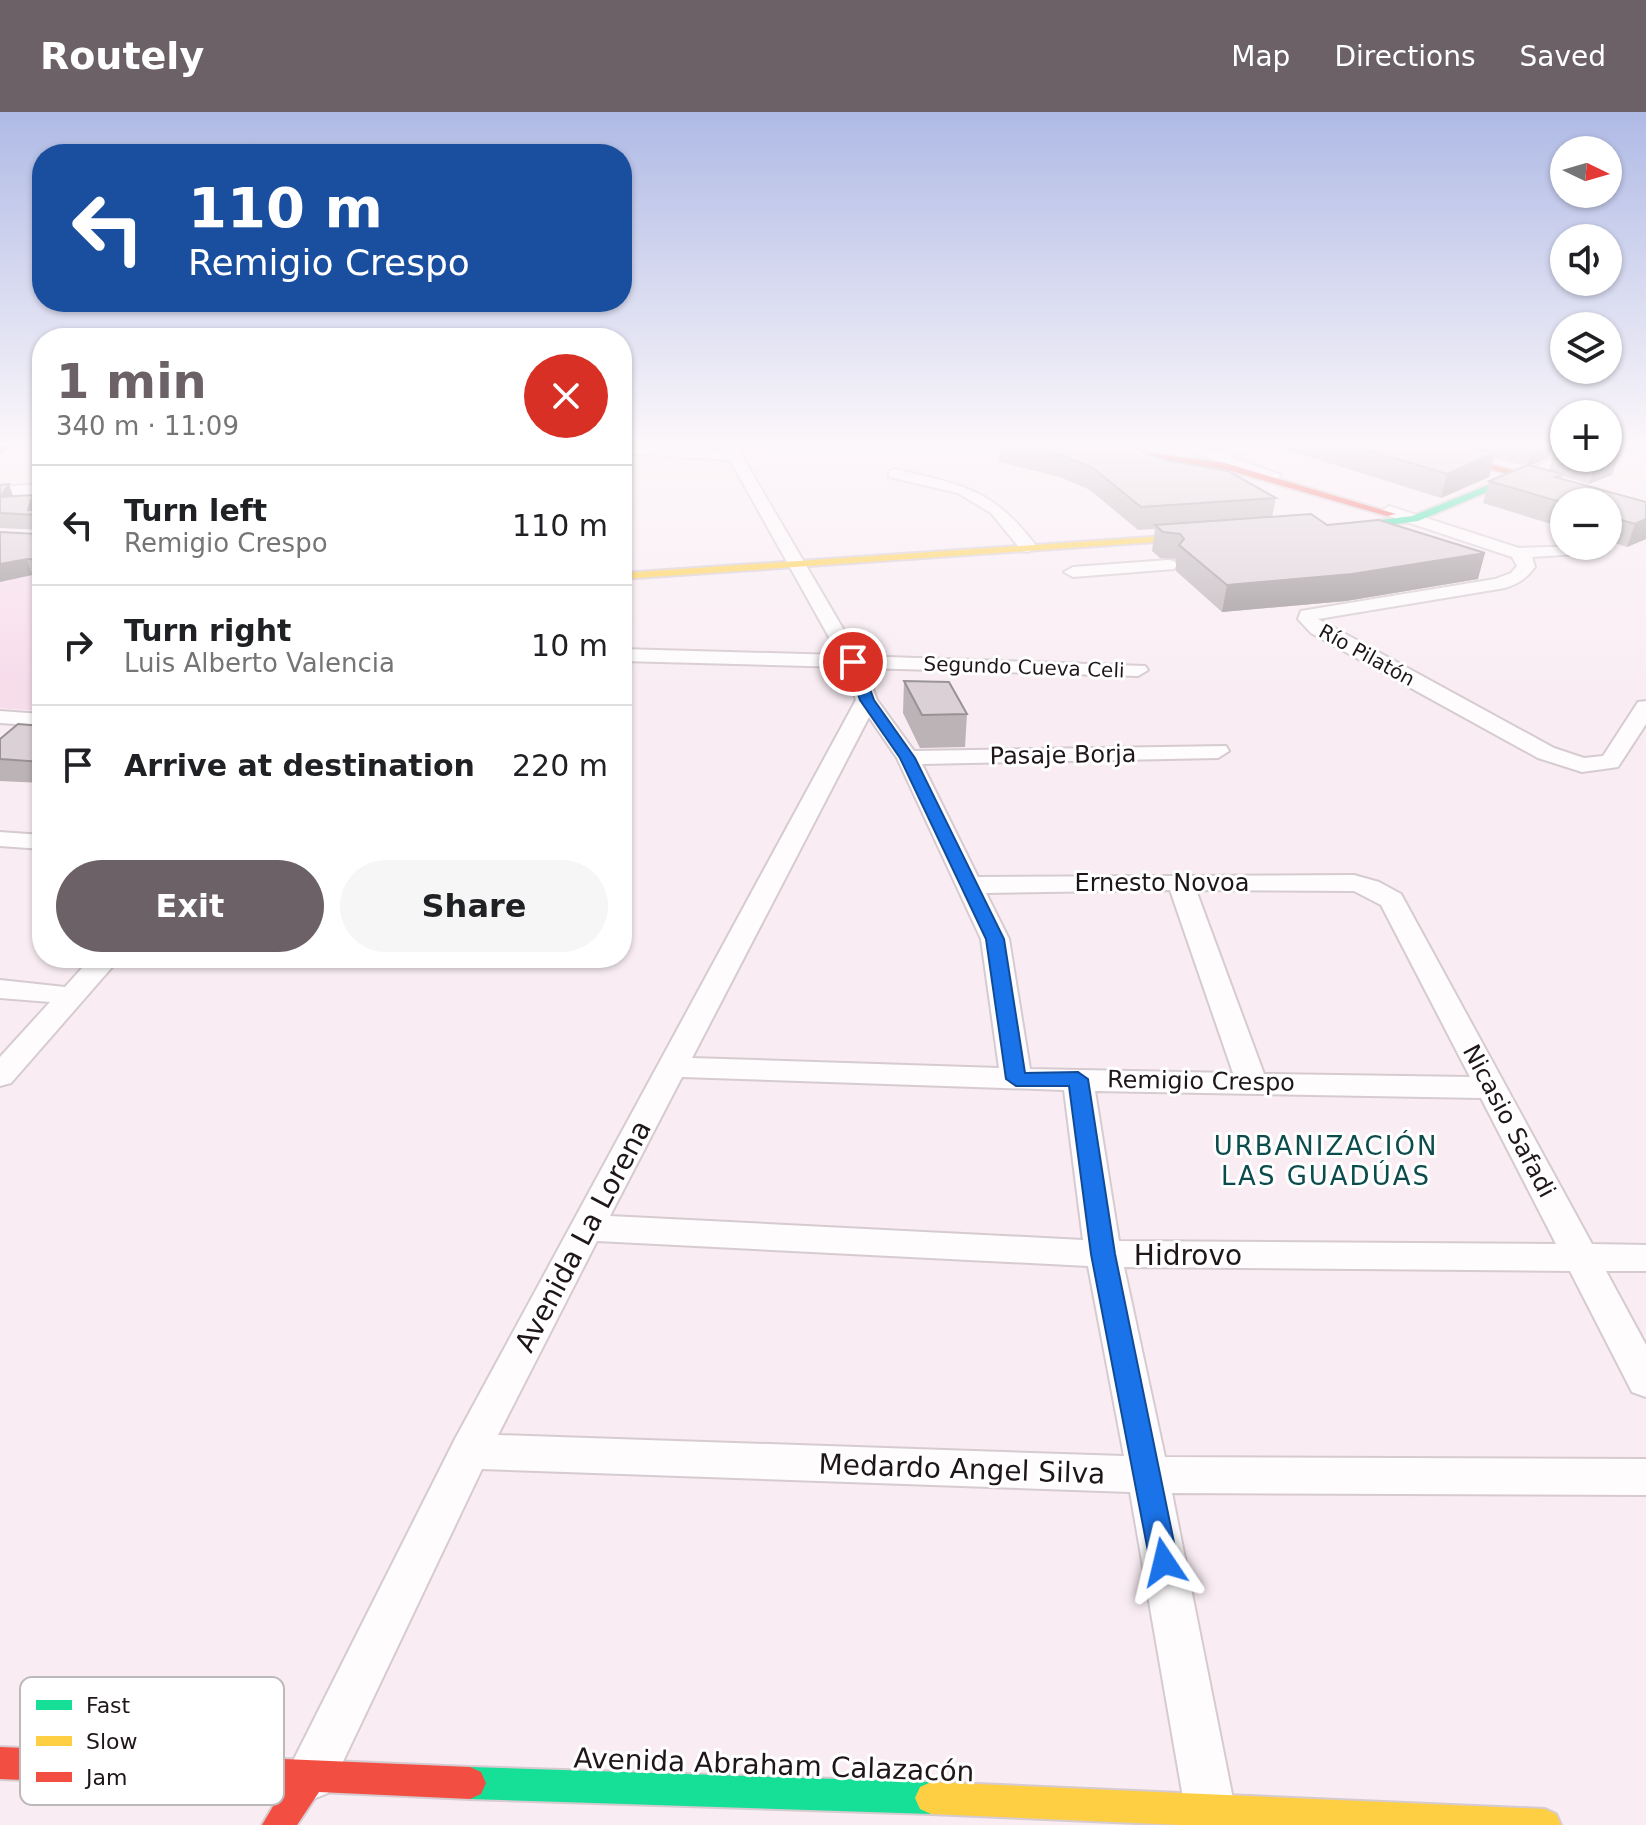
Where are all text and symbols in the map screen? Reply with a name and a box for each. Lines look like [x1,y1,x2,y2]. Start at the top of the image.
text: Routely [40,34,204,78]
text: Map [1231,40,1290,73]
text: Directions [1334,40,1475,73]
text: Saved [1519,40,1606,73]
north arrow [1550,136,1622,208]
map controls [1550,136,1622,560]
text: 110 m [188,175,383,240]
icon: left [56,176,160,280]
button: sound [1550,224,1622,296]
text: Remigio Crespo [188,242,470,283]
button: layers [1550,312,1622,384]
text: 1 min [56,353,207,409]
button: close [524,354,608,438]
button: + [1550,400,1622,472]
text: 340 m · 11:09 [56,411,239,441]
button: − [1550,488,1622,560]
text: Turn left [124,493,267,528]
icon: left [56,503,100,547]
text: 110 m [512,508,608,543]
text: Remigio Crespo [124,528,328,558]
text: Turn right [124,613,291,648]
street label: Río Pilatón [1315,619,1419,691]
icon: right [56,623,100,667]
text: 10 m [531,628,608,663]
pin [819,628,887,696]
icon: arrive [831,640,875,684]
text: Luis Alberto Valencia [124,648,395,678]
street label: Segundo Cueva Celi [923,651,1125,683]
street label: Pasaje Borja [989,740,1137,770]
icon: arrive [56,743,100,787]
text: Arrive at destination [124,748,475,783]
text: 220 m [512,748,608,783]
button: Exit [56,860,324,952]
button: Share [340,860,608,952]
street label: Ernesto Novoa [1074,869,1250,897]
street label: Nicasio Safadi [1457,1040,1561,1202]
street label: Remigio Crespo [1107,1065,1295,1097]
street label: Avenida La Lorena [508,1115,658,1357]
district label: URBANIZACIÓN LAS GUADÚAS [1214,1130,1438,1191]
street label: Hidrovo [1134,1239,1242,1272]
street label: Medardo Angel Silva [818,1448,1106,1490]
position arrow [1122,1520,1206,1604]
legend [20,1677,284,1805]
text: Fast [86,1693,131,1718]
text: Slow [86,1729,138,1754]
street label: Avenida Abraham Calazacón [573,1742,975,1788]
text: Jam [84,1765,127,1790]

